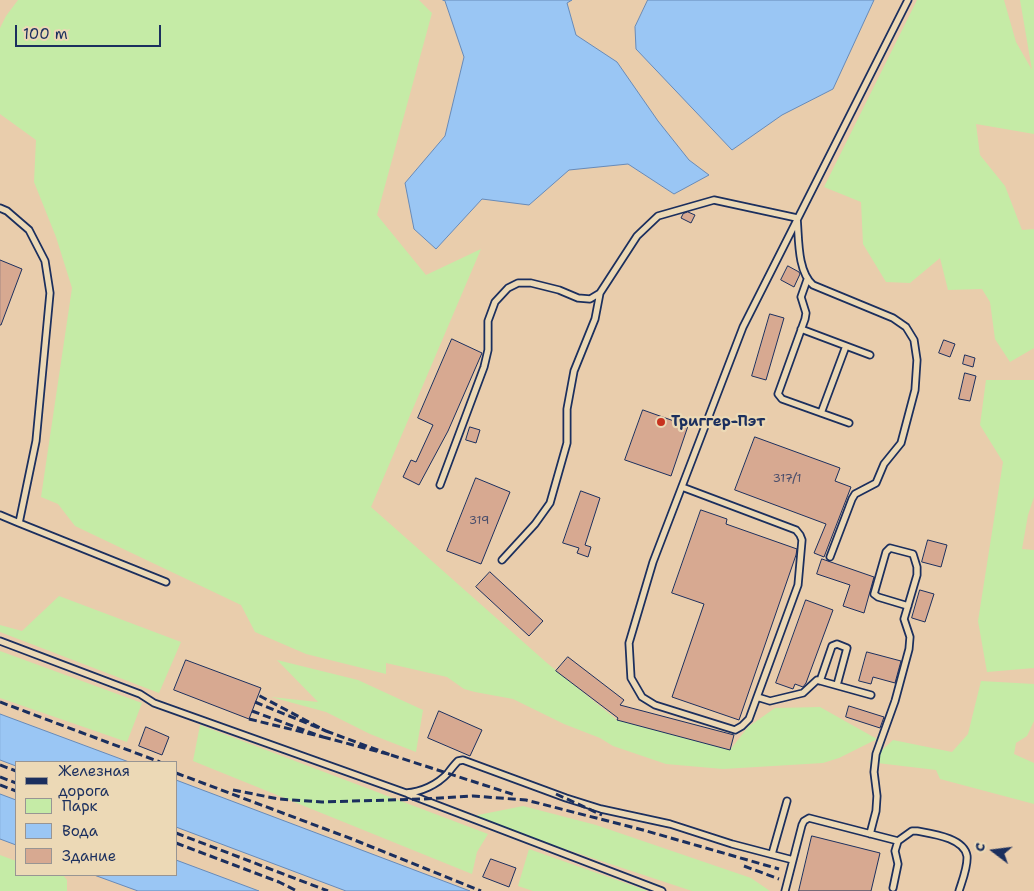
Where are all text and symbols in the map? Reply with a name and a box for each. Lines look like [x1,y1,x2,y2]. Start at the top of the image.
scale bar [18,15,164,47]
text: 100 m [23,24,68,44]
place label: Триггер-Пэт [671,413,765,431]
marker: Триггер-Пэт [655,416,667,428]
house number: 317/1 [772,472,802,486]
house number: 319 [469,514,489,528]
legend [15,761,178,876]
text: Железная дорога [58,761,130,801]
text: Парк [62,796,98,816]
text: Вода [62,821,98,841]
north arrow [969,826,1019,876]
text: С [970,841,989,854]
text: Здание [62,846,116,866]

